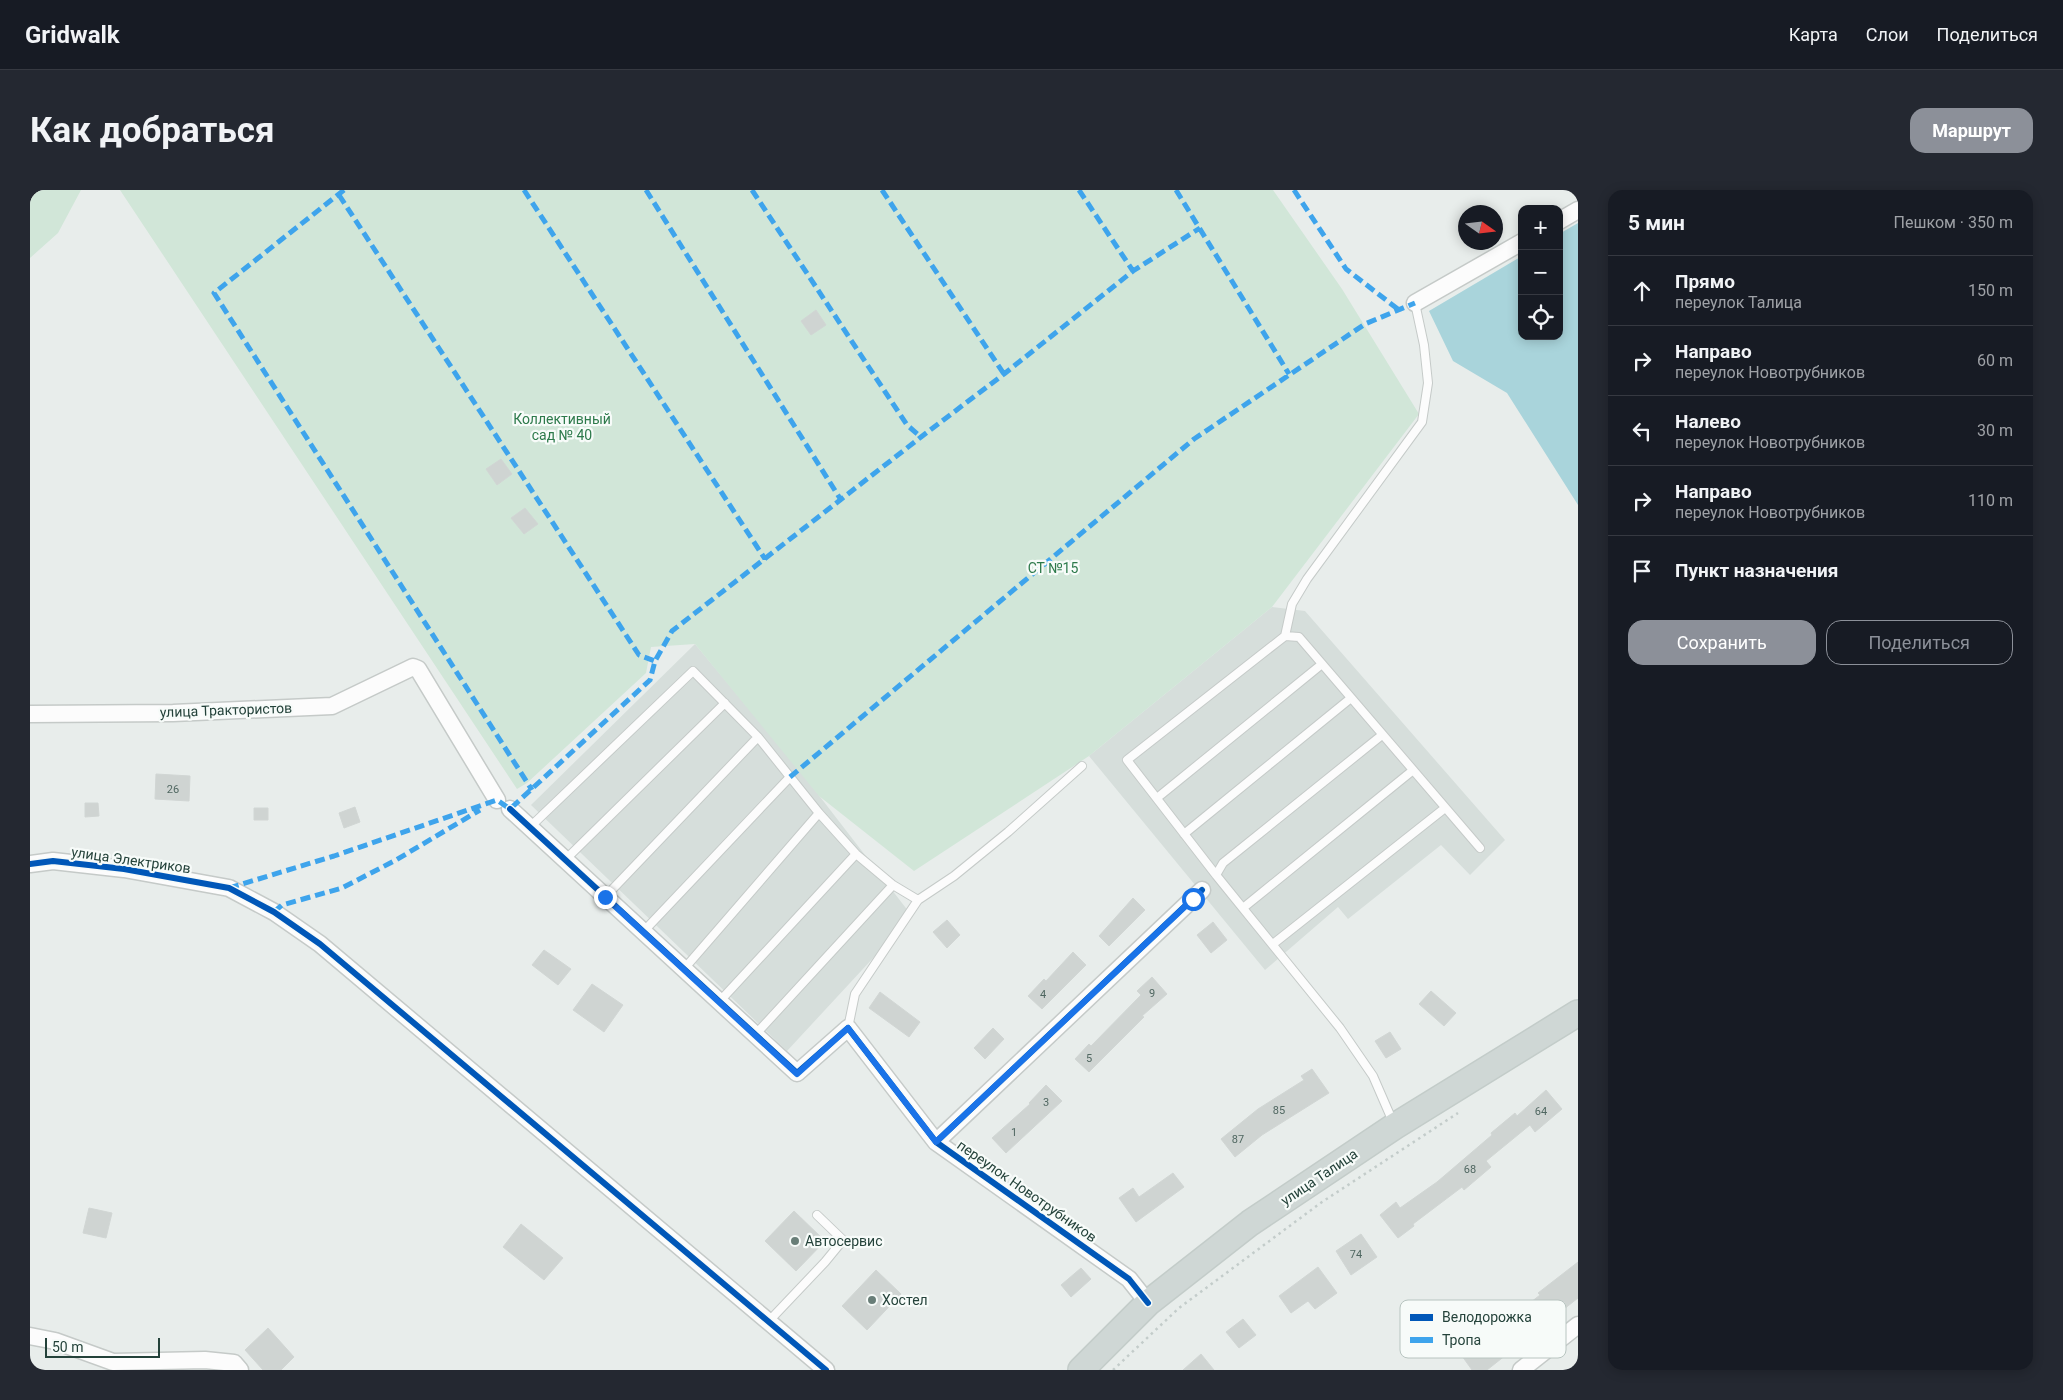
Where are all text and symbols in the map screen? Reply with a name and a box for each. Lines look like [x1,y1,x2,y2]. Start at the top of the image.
text: Gridwalk [25,21,120,49]
text: Карта [1789,24,1838,45]
text: Слои [1866,24,1909,45]
text: Поделиться [1937,24,2038,45]
button: Маршрут [1910,108,2033,153]
text: Как добраться [30,110,275,151]
north arrow [1458,205,1503,250]
map controls [1518,205,1563,340]
button: + [1518,205,1563,250]
text: 5 мин [1628,211,1685,235]
text: Пешком · 350 m [1894,213,2013,232]
button: − [1518,250,1563,295]
text: Прямо [1675,270,1735,293]
icon: ahead [1628,277,1656,305]
text: 150 m [1968,281,2013,300]
text: переулок Талица [1675,293,1802,312]
button: locate [1518,295,1563,340]
text: Направо [1675,340,1752,363]
icon: right [1628,347,1656,375]
text: 60 m [1977,351,2013,370]
text: переулок Новотрубников [1675,363,1865,382]
text: Налево [1675,410,1741,433]
park label: Коллективный сад № 40 [513,411,611,443]
icon: left [1628,417,1656,445]
text: 30 m [1977,421,2013,440]
text: переулок Новотрубников [1675,433,1865,452]
text: Направо [1675,480,1752,503]
icon: right [1628,487,1656,515]
text: 110 m [1968,491,2013,510]
text: переулок Новотрубников [1675,503,1865,522]
icon: arrive [1628,557,1656,585]
text: Пункт назначения [1675,559,1838,582]
park label: СТ №15 [1028,560,1078,576]
button: Сохранить [1628,620,1816,665]
button: Поделиться [1826,620,2013,665]
street label: улица Трактористов [160,700,292,720]
house number: 26 [167,783,179,796]
street label: улица Электриков [70,844,192,876]
route end [594,886,617,909]
route start [1182,888,1205,911]
house number: 9 [1149,987,1155,1000]
house number: 4 [1040,988,1046,1001]
house number: 5 [1086,1052,1092,1065]
house number: 3 [1043,1096,1049,1109]
house number: 85 [1273,1104,1285,1117]
house number: 64 [1535,1105,1547,1118]
house number: 1 [1011,1126,1017,1139]
house number: 87 [1232,1133,1244,1146]
street label: переулок Новотрубников [954,1137,1100,1245]
street label: улица Талица [1278,1146,1360,1208]
house number: 68 [1464,1163,1476,1176]
place label: Автосервис [805,1233,883,1249]
marker: Автосервис [789,1235,801,1247]
house number: 74 [1350,1248,1362,1261]
place label: Хостел [882,1292,928,1308]
marker: Хостел [866,1294,878,1306]
legend [1400,1300,1566,1358]
text: Велодорожка [1442,1309,1532,1325]
text: Тропа [1442,1332,1481,1348]
scale bar [45,1335,160,1358]
text: 50 m [52,1339,84,1355]

